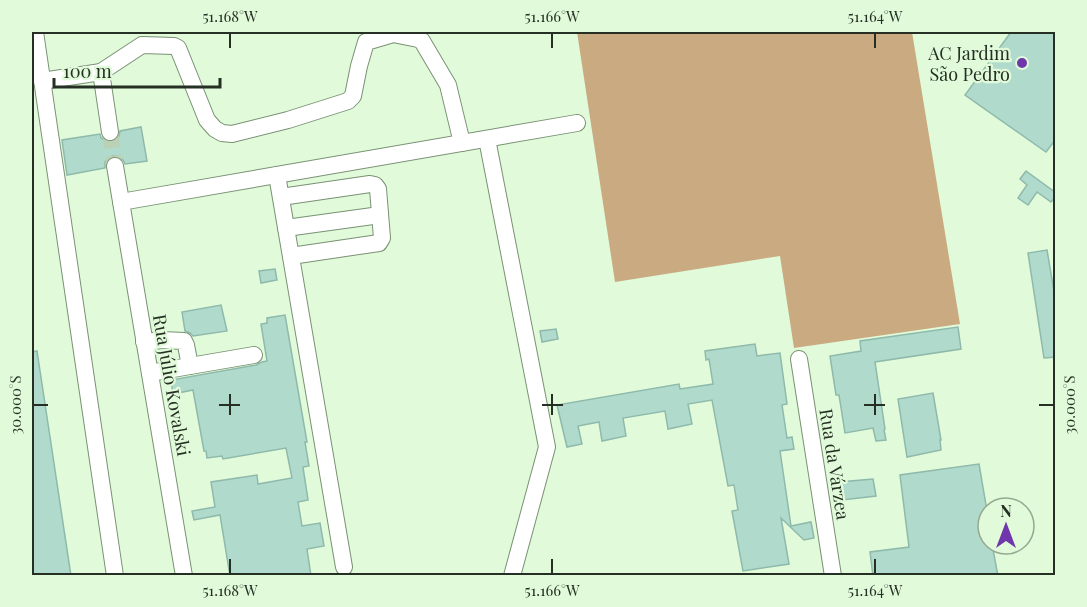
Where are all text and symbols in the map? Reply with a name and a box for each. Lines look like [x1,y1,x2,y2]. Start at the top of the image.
text: 51.168°W [202,6,258,26]
text: 51.166°W [524,6,580,26]
text: 51.164°W [848,6,903,26]
place label: AC Jardim São Pedro [927,41,1010,86]
scale bar [54,51,220,89]
marker: AC Jardim São Pedro [1015,56,1029,70]
text: 100 m [63,59,112,83]
street label: Rua Júlio Kovalski [148,312,196,458]
text: 30.000°S [5,375,25,435]
text: 30.000°S [1059,375,1079,435]
street label: Rua da Várzea [814,407,856,521]
north arrow [976,496,1036,556]
text: N [1000,500,1012,521]
text: 51.168°W [202,580,258,600]
text: 51.166°W [524,580,580,600]
text: 51.164°W [848,580,903,600]

